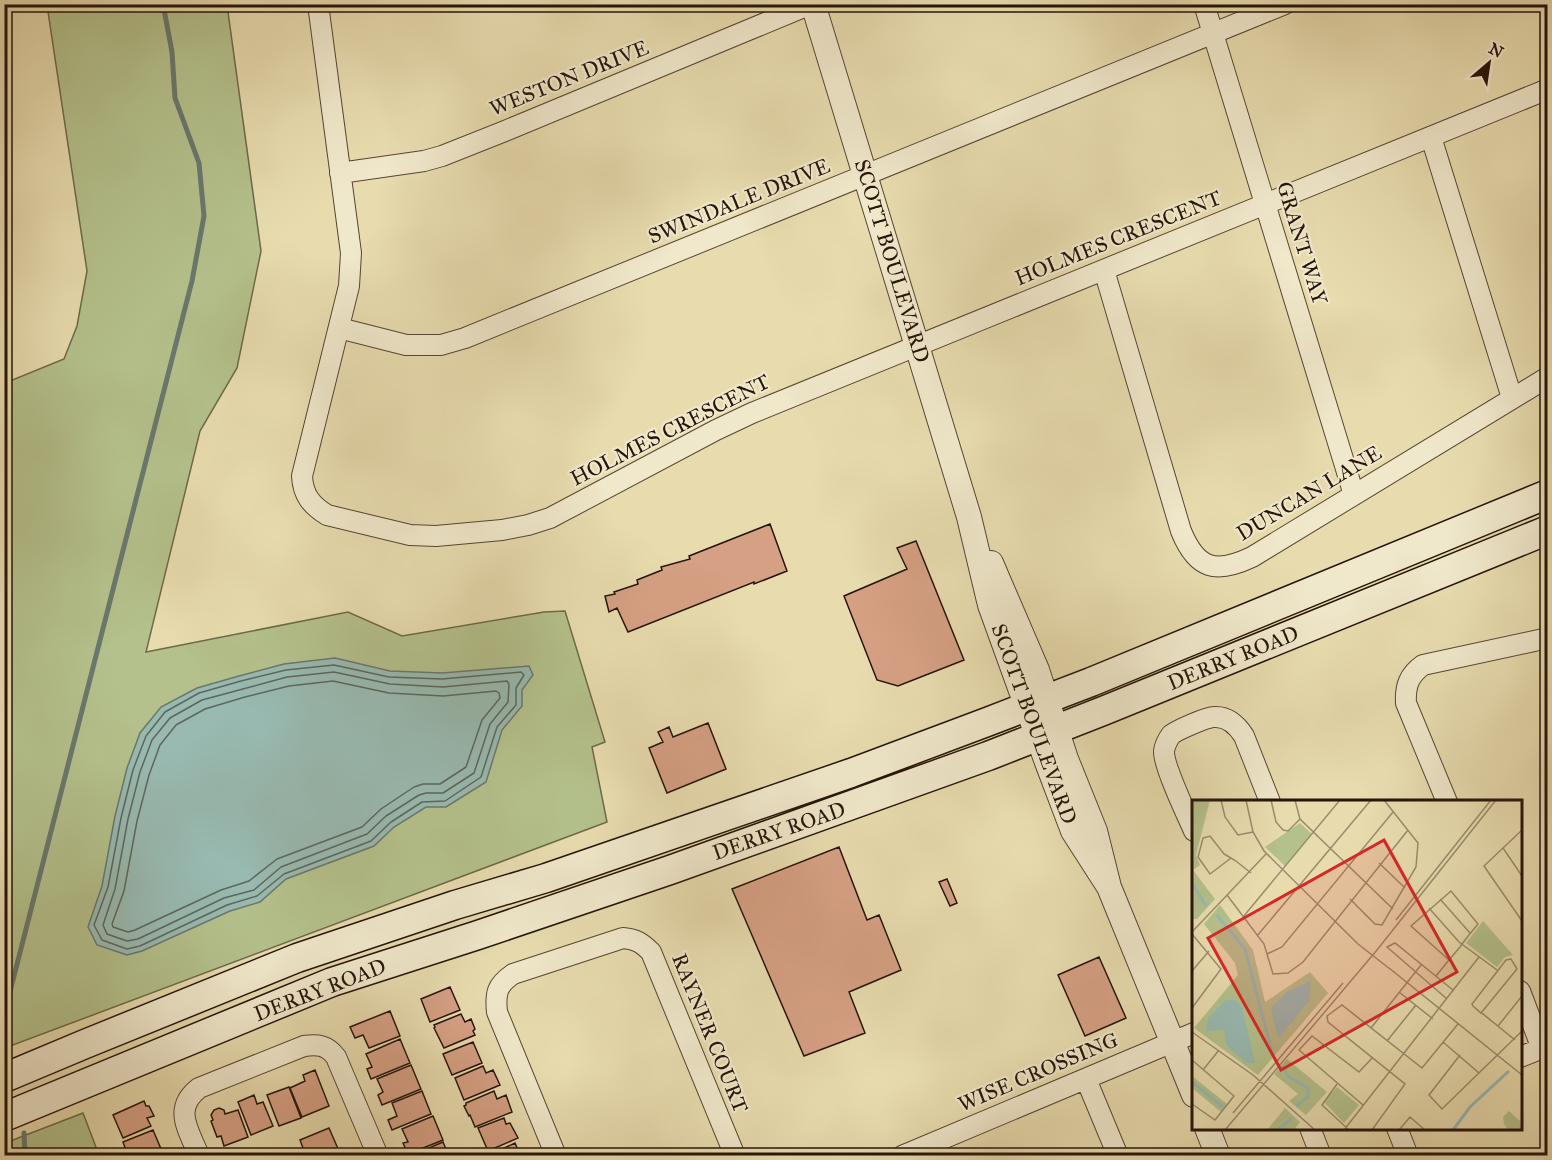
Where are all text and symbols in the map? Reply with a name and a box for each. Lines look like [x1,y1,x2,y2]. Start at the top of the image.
north arrow [1459,33,1519,93]
street label: WESTON DRIVE [486,34,652,122]
text: N [1485,39,1507,62]
street label: SWINDALE DRIVE [644,153,834,249]
street label: SCOTT BOULEVARD [849,156,935,366]
street label: GRANT WAY [1271,178,1333,308]
street label: HOLMES CRESCENT [1011,185,1225,291]
street label: HOLMES CRESCENT [566,368,774,492]
street label: DUNCAN LANE [1232,439,1386,547]
street label: SCOTT BOULEVARD [986,620,1082,828]
street label: DERRY ROAD [1164,620,1302,696]
street label: DERRY ROAD [709,796,849,866]
inset map [1192,800,1522,1130]
street label: RAYNER COURT [666,949,754,1117]
street label: DERRY ROAD [250,953,390,1027]
street label: WISE CROSSING [954,1027,1122,1117]

